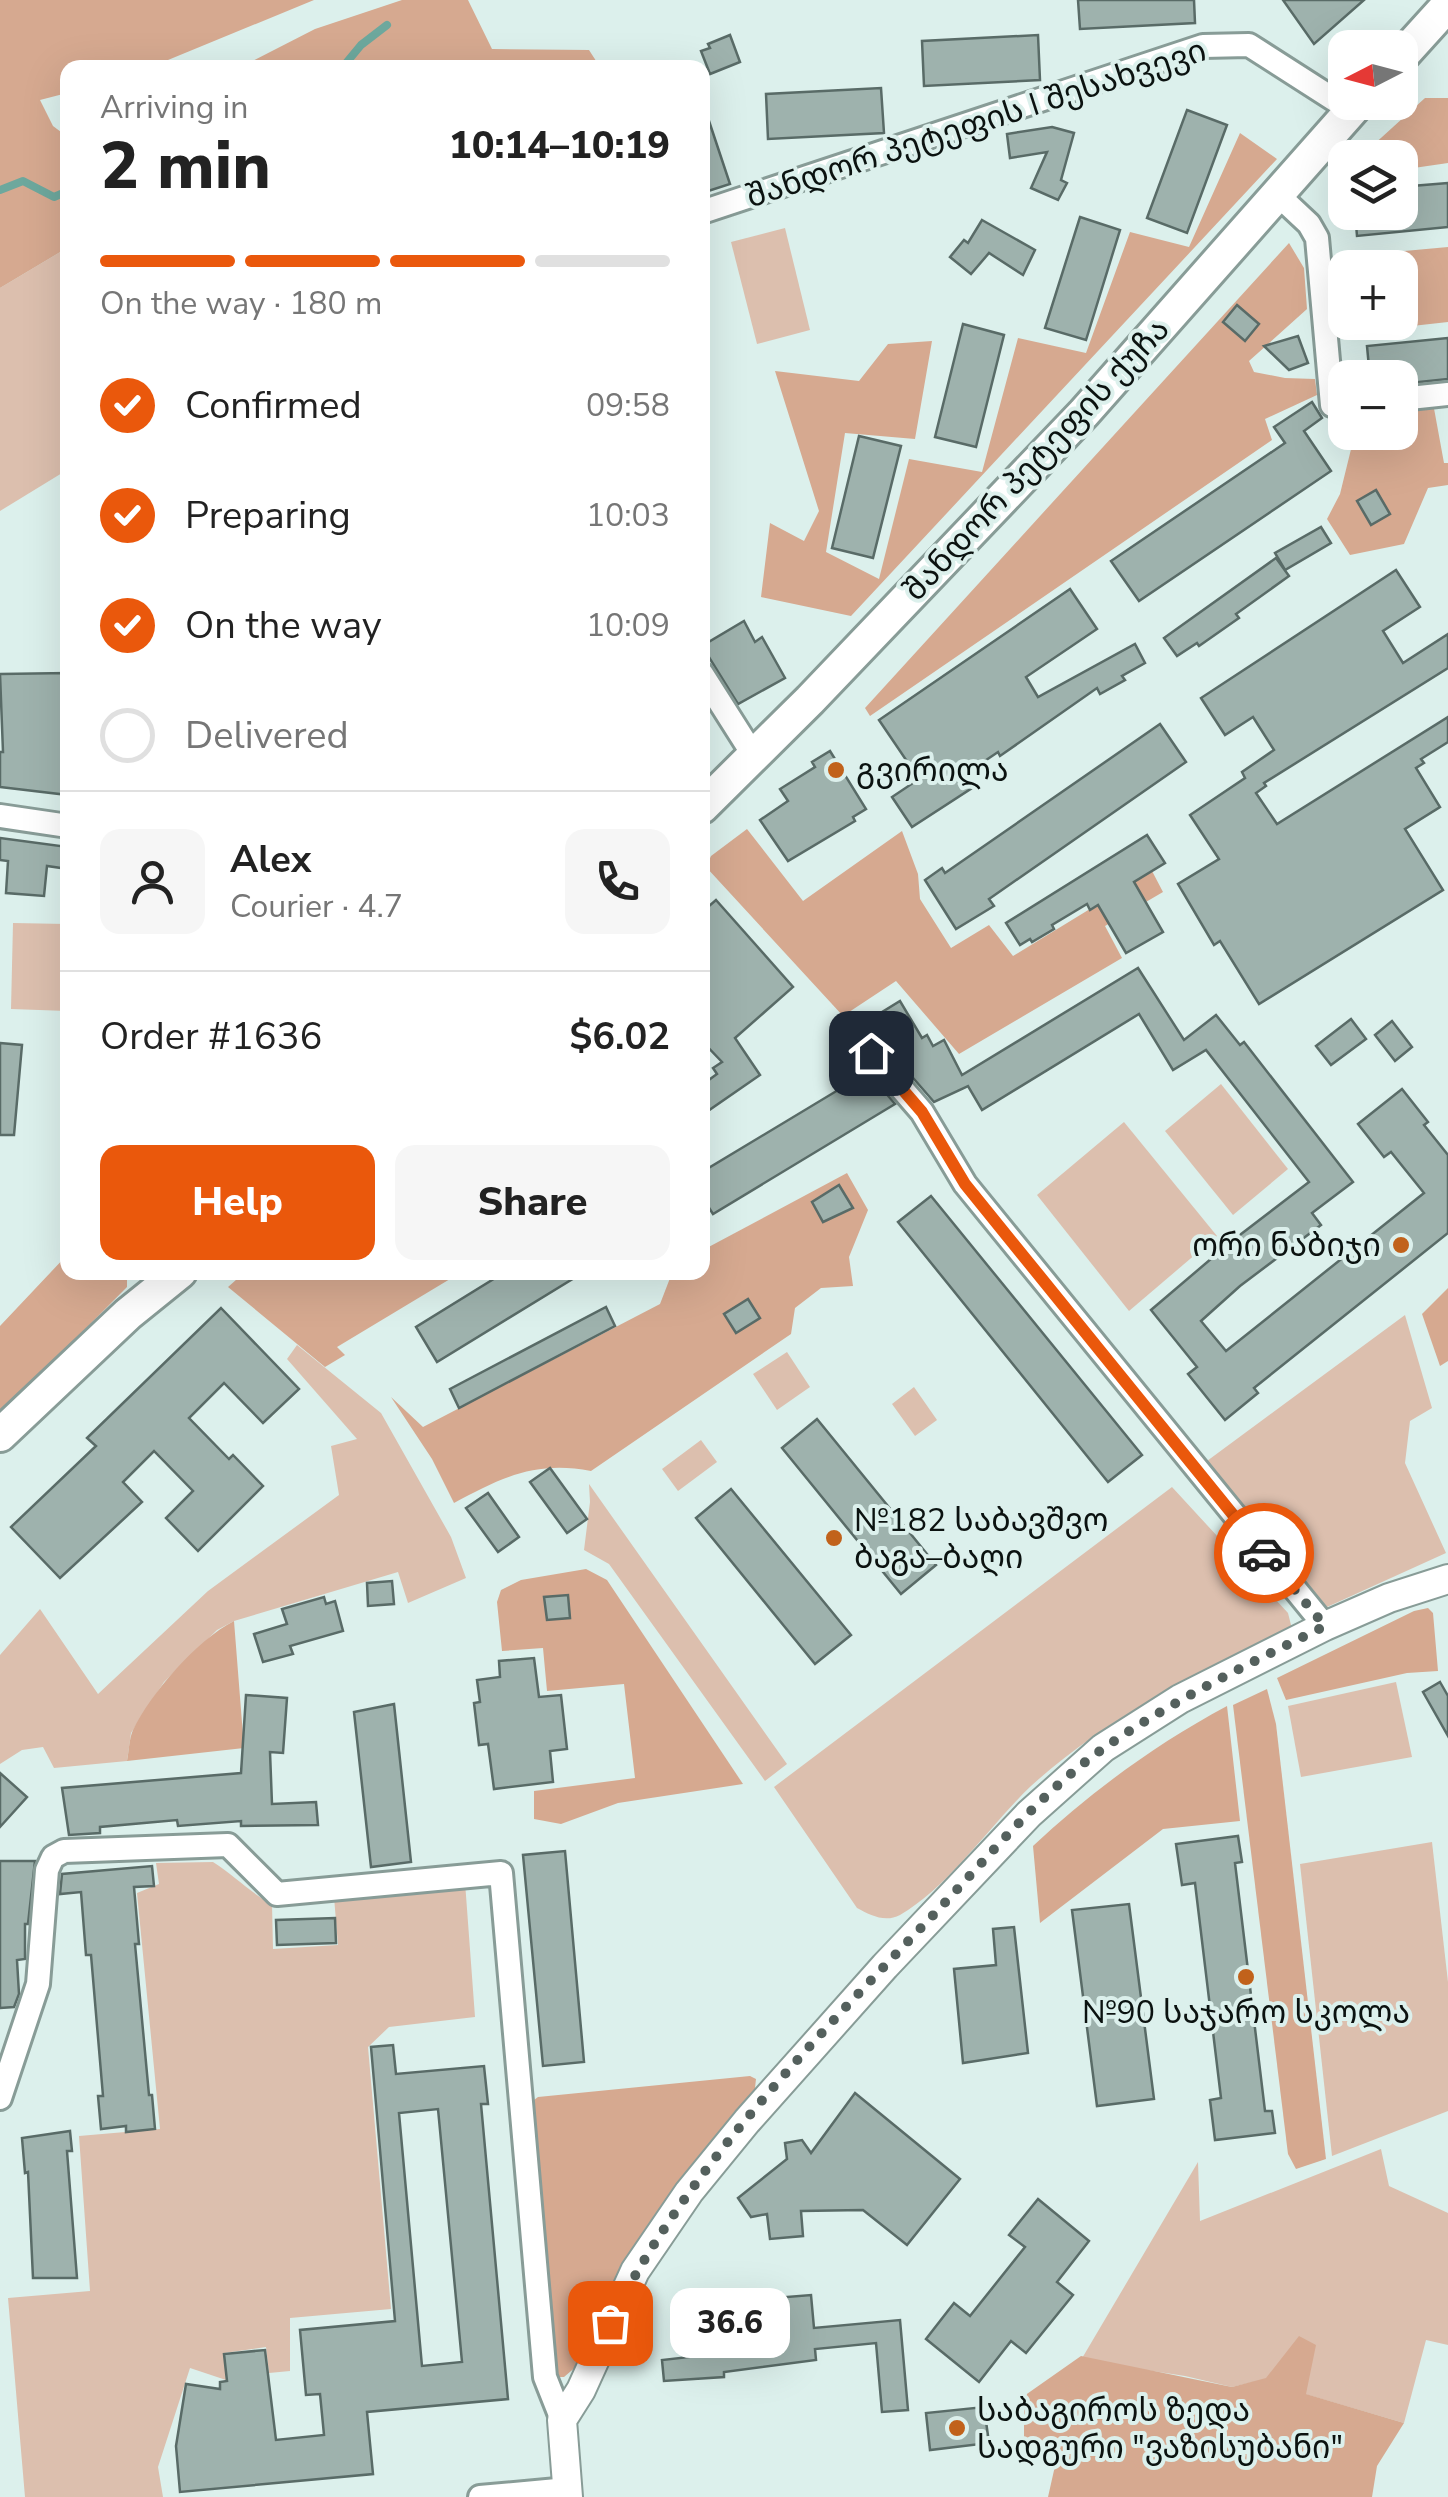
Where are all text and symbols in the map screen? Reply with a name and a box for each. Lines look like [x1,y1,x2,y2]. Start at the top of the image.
street label: შანდორ პეტეფის I შესახვევი [741,29,1212,218]
north arrow [1328,30,1418,120]
map controls [1328,30,1418,450]
text: Arriving in [100,86,248,129]
text: 10:14–10:19 [449,120,670,171]
text: 2 min [100,122,271,211]
button: layers [1328,140,1418,230]
button: + [1328,250,1418,340]
text: On the way · 180 m [100,282,382,325]
street label: შანდორ პეტეფის ქუჩა [894,309,1179,610]
button: − [1328,360,1418,450]
icon: check [100,378,155,433]
text: Confirmed [185,380,362,431]
text: 09:58 [586,384,670,427]
icon: check [100,488,155,543]
text: Preparing [185,490,351,541]
text: 10:03 [586,494,670,537]
icon: check [100,598,155,653]
text: On the way [185,600,381,651]
text: 10:09 [586,604,670,647]
text: Delivered [185,710,349,761]
place label: გვირილა [856,749,1008,792]
marker: გვირილა [825,759,847,781]
button: person [100,829,205,934]
button: phone [565,829,670,934]
text: Alex [230,834,311,885]
text: Courier · 4.7 [230,885,403,928]
text: Order #1636 [100,1011,322,1062]
text: $6.02 [569,1011,670,1062]
pin [829,1011,914,1096]
icon: home [844,1026,899,1081]
button: Help [100,1145,375,1260]
button: Share [395,1145,670,1260]
place label: ორი ნაბიჯი [1192,1224,1381,1267]
marker: ორი ნაბიჯი [1390,1234,1412,1256]
place label: №182 საბავშვო ბაგა–ბაღი [854,1499,1109,1579]
courier [1214,1503,1314,1603]
icon: car [1237,1526,1292,1581]
marker: №182 საბავშვო ბაგა–ბაღი [823,1527,845,1549]
marker: №90 საჯარო სკოლა [1235,1966,1257,1988]
place label: №90 საჯარო სკოლა [1082,1991,1410,2034]
pin [568,2281,653,2366]
callout: 36.6 [670,2288,790,2358]
icon: bag [583,2296,638,2351]
text: 36.6 [697,2301,763,2344]
place label: საბაგიროს ზედა სადგური "ვაზისუბანი" [977,2389,1343,2469]
marker: საბაგიროს ზედა სადგური "ვაზისუბანი" [946,2417,968,2439]

